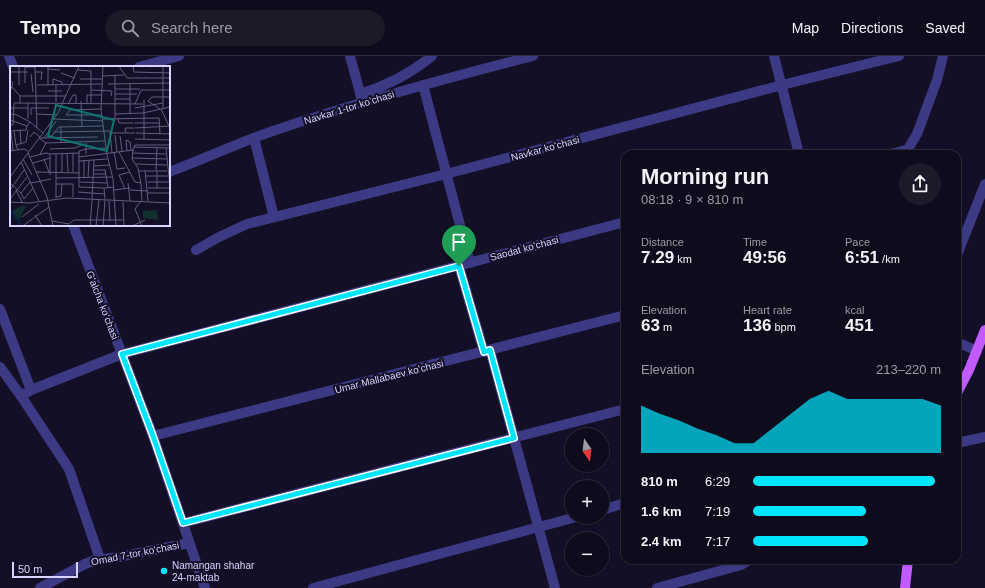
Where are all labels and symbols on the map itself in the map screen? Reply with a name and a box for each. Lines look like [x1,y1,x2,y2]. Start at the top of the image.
inset map [10,66,170,226]
street label: Navkar 1-tor koʻchasi [303,88,396,126]
street label: Navkar koʻchasi [510,134,581,163]
pin [442,225,476,266]
street label: Saodat koʻchasi [489,234,560,263]
street label: Gʻalcha koʻchasi [84,269,121,341]
street label: Umar Mallabaev koʻchasi [334,358,445,395]
north arrow [565,428,609,472]
street label: Omad 7-tor koʻchasi [90,540,180,567]
scale bar [12,560,78,579]
place label: Namangan shahar 24-maktab [172,560,255,583]
marker: Namangan shahar 24-maktab [159,566,169,576]

